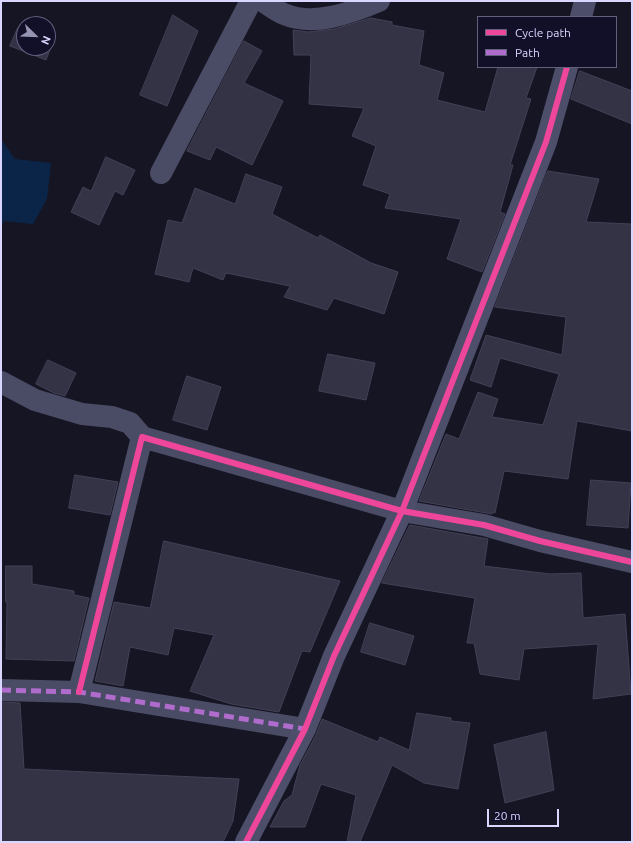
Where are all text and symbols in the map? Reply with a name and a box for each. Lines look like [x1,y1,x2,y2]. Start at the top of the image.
north arrow [16,16,56,56]
legend [477,16,617,68]
text: Cycle path [515,26,571,39]
text: N [39,34,53,46]
text: Path [515,46,540,59]
scale bar [489,801,561,827]
text: 20 m [494,809,521,822]

